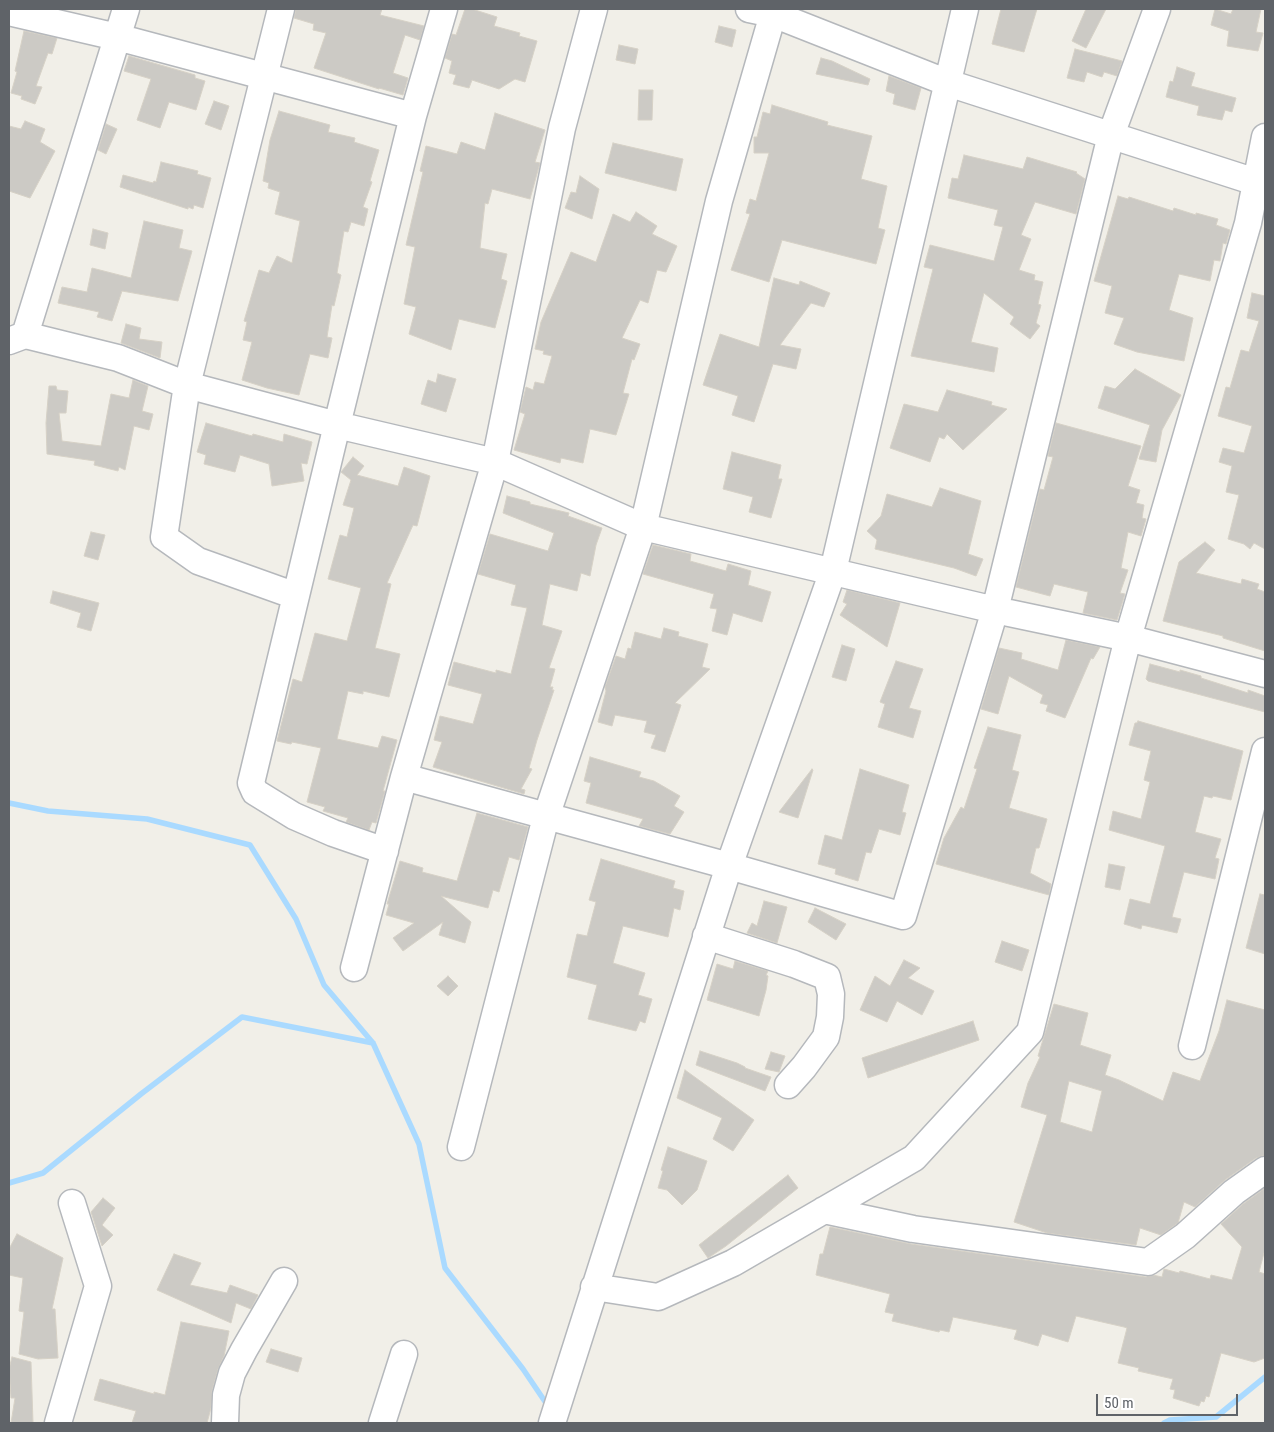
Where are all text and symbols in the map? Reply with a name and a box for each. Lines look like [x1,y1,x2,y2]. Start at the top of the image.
scale bar [1099,1384,1242,1416]
text: 50 m [1104,1394,1134,1412]

